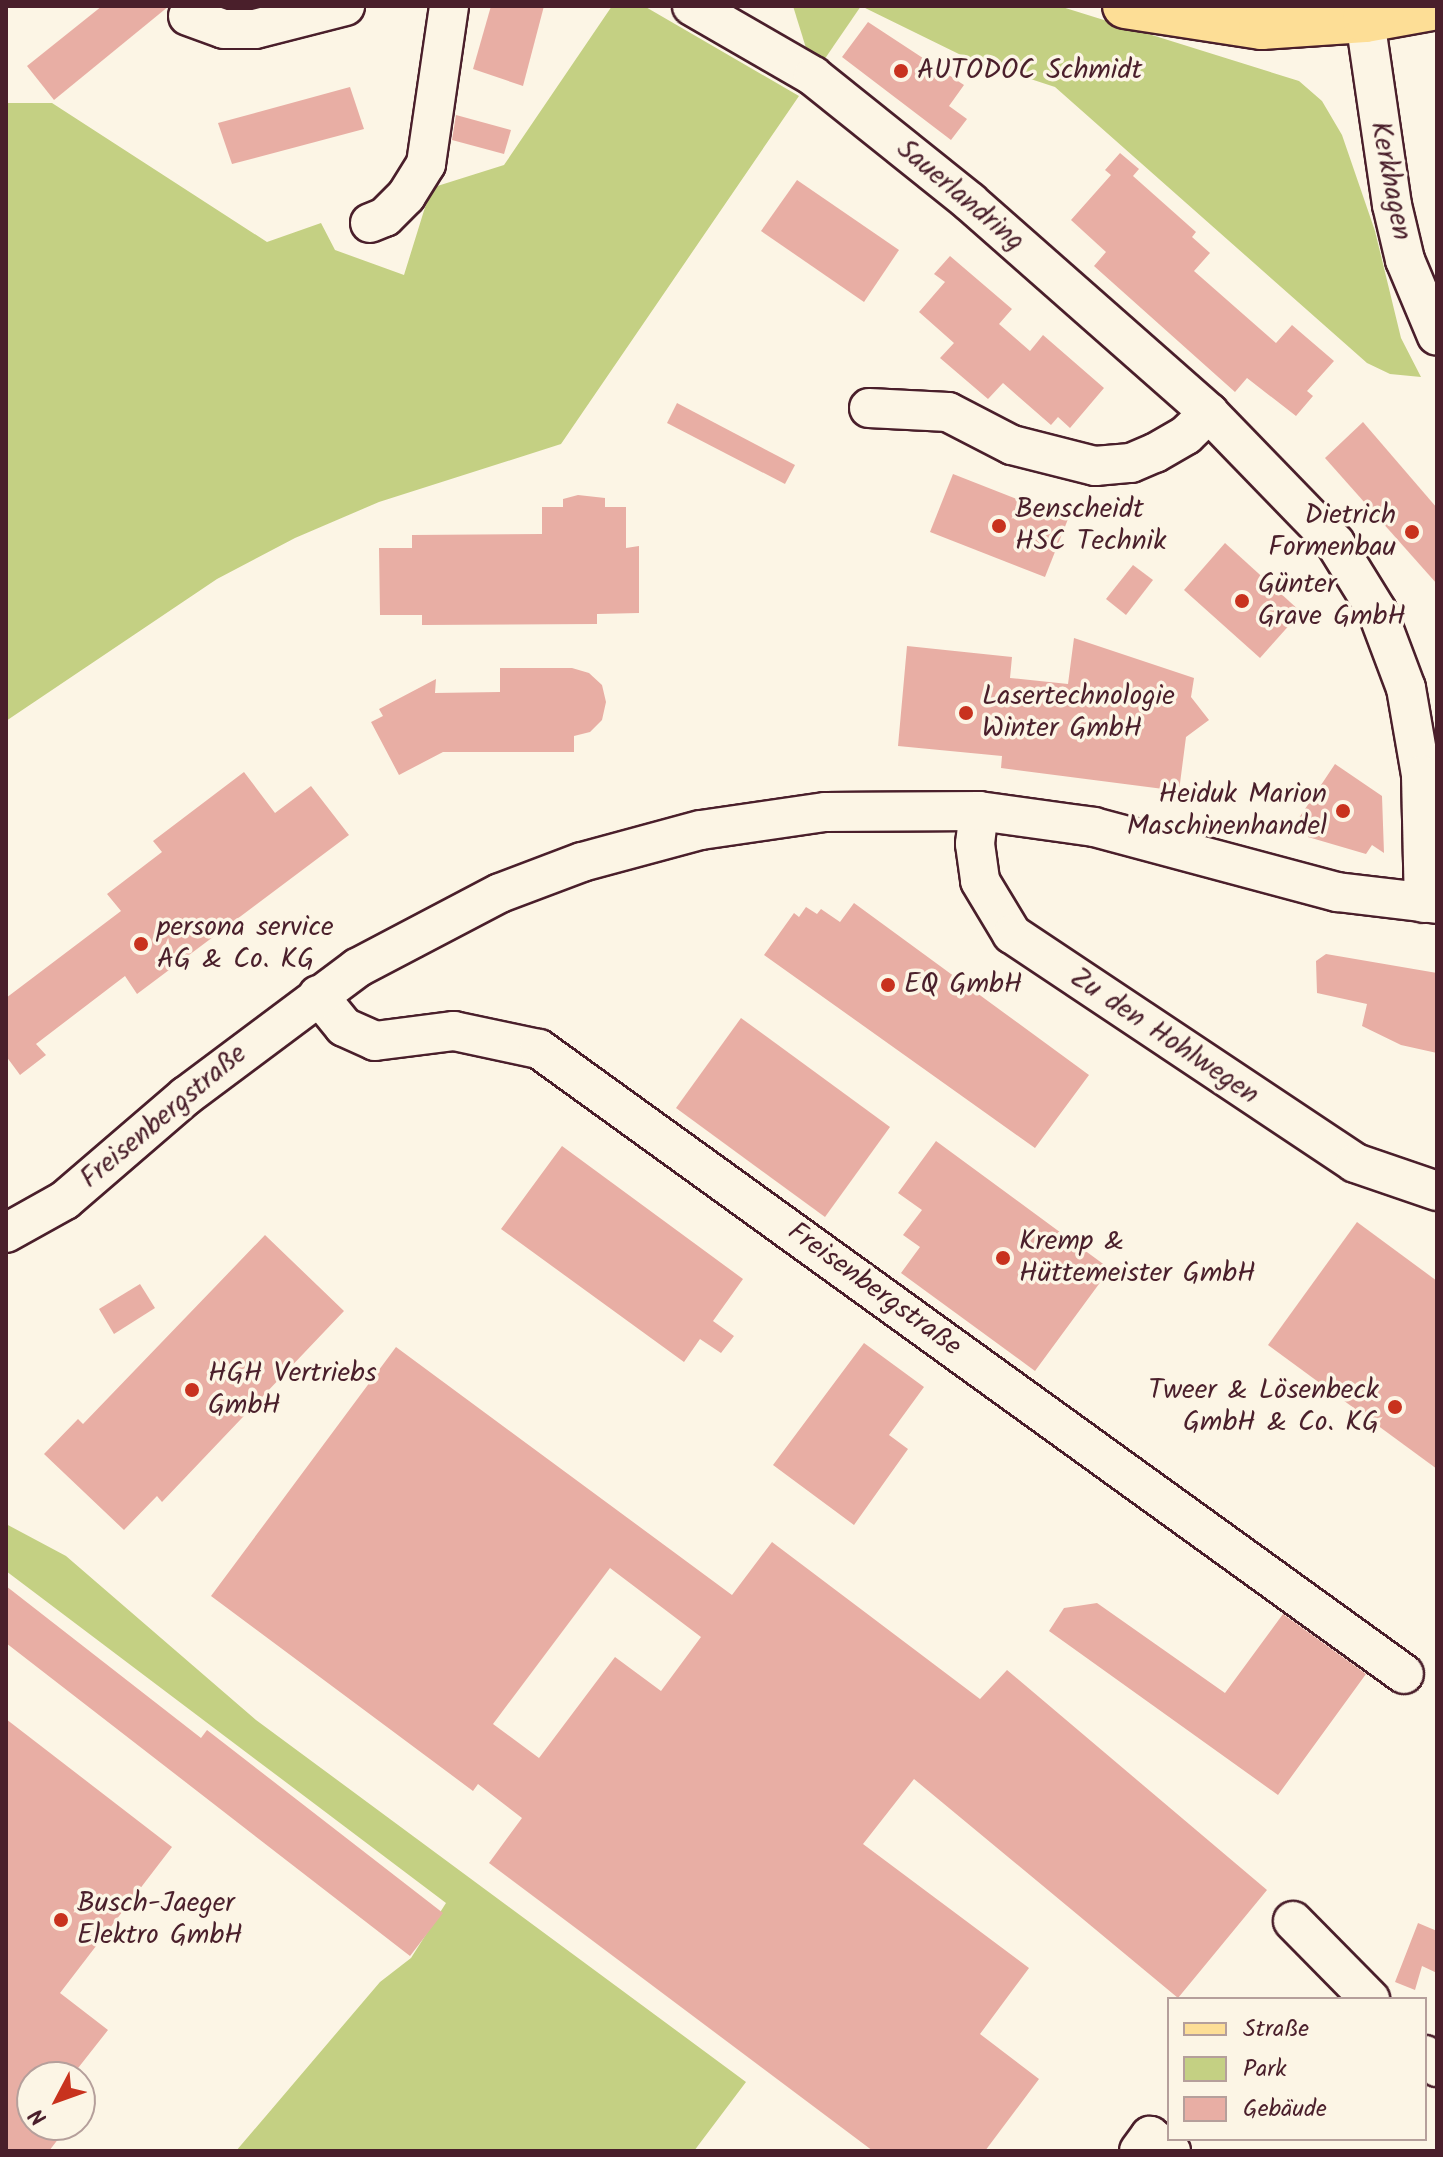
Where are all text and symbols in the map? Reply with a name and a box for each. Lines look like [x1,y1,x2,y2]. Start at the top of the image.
place label: AUTODOC Schmidt [917,54,1142,88]
marker: AUTODOC Schmidt [892,62,910,80]
street label: Kerkhagen [1362,119,1418,243]
street label: Sauerlandring [889,133,1031,259]
place label: Benscheidt HSC Technik [1015,493,1166,559]
place label: Dietrich Formenbau [1268,499,1396,565]
marker: Benscheidt HSC Technik [990,517,1008,535]
marker: Dietrich Formenbau [1403,523,1421,541]
place label: Günter Grave GmbH [1258,568,1406,634]
marker: Günter Grave GmbH [1233,592,1251,610]
place label: Lasertechnologie Winter GmbH [982,680,1175,746]
marker: Lasertechnologie Winter GmbH [957,704,975,722]
place label: Heiduk Marion Maschinenhandel [1127,778,1327,844]
marker: Heiduk Marion Maschinenhandel [1334,802,1352,820]
place label: persona service AG & Co. KG [157,911,333,977]
marker: persona service AG & Co. KG [132,935,150,953]
street label: Zu den Hohlwegen [1063,961,1265,1113]
place label: EQ GmbH [904,968,1022,1002]
marker: EQ GmbH [879,976,897,994]
street label: Freisenbergstraße [74,1038,254,1196]
street label: Freisenbergstraße [781,1216,967,1364]
place label: Kremp & Hüttemeister GmbH [1019,1225,1256,1291]
marker: Kremp & Hüttemeister GmbH [994,1249,1012,1267]
place label: HGH Vertriebs GmbH [208,1357,377,1423]
place label: Tweer & Lösenbeck GmbH & Co. KG [1148,1374,1379,1440]
marker: HGH Vertriebs GmbH [183,1381,201,1399]
marker: Tweer & Lösenbeck GmbH & Co. KG [1386,1398,1404,1416]
place label: Busch-Jaeger Elektro GmbH [77,1887,243,1953]
marker: Busch-Jaeger Elektro GmbH [52,1911,70,1929]
legend [1167,1997,1427,2141]
text: Straße [1243,2010,1309,2049]
text: Park [1243,2050,1287,2089]
north arrow [16,2061,96,2141]
text: Gebäude [1243,2090,1327,2129]
text: N [21,2099,57,2132]

